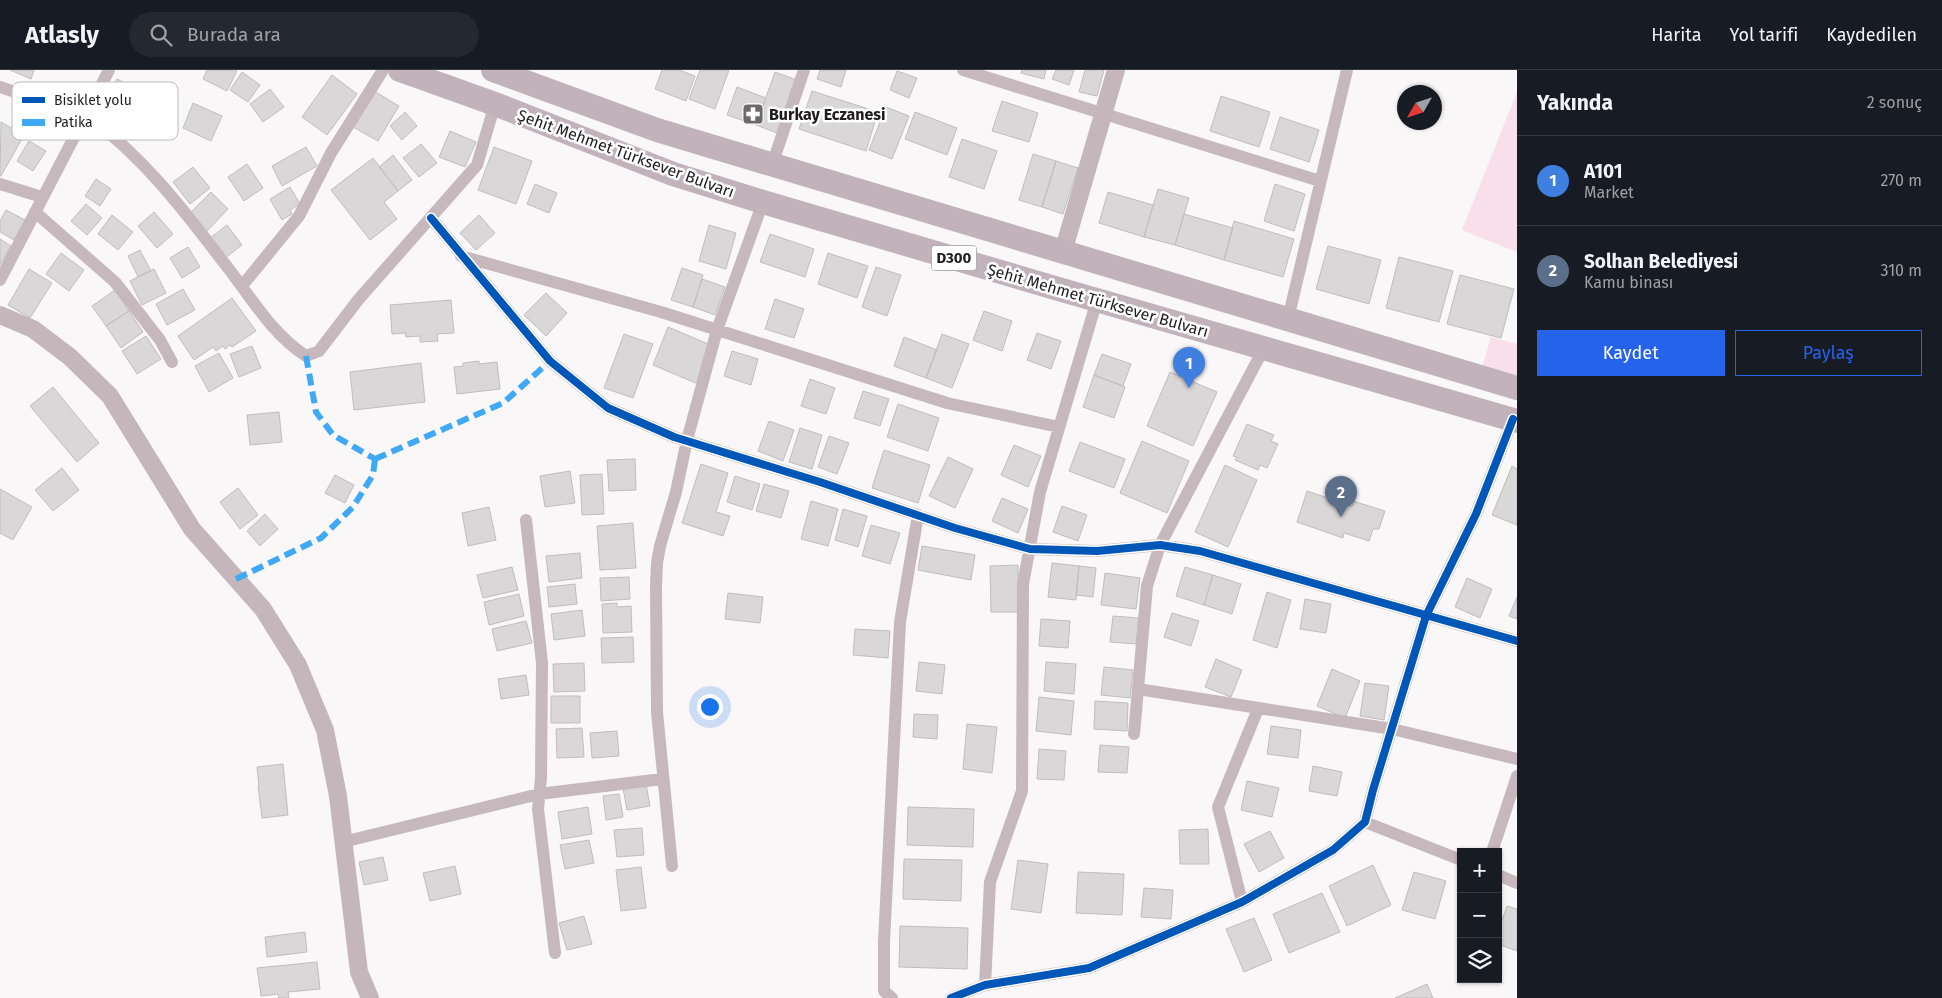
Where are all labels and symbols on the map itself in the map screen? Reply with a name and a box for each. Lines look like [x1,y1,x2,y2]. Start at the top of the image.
legend [12,82,178,140]
north arrow [1397,85,1442,130]
text: Bisiklet yolu [54,92,132,109]
pharmacy icon: Burkay Eczanesi [741,102,765,126]
street label: Şehit Mehmet Türksever Bulvarı [515,105,737,203]
place label: Burkay Eczanesi [769,105,886,124]
text: Patika [54,114,93,131]
road number: D300 [932,246,976,270]
street label: Şehit Mehmet Türksever Bulvarı [985,260,1211,342]
pin: 1 [1173,347,1205,388]
pin: 2 [1325,476,1357,517]
your location [697,694,723,720]

